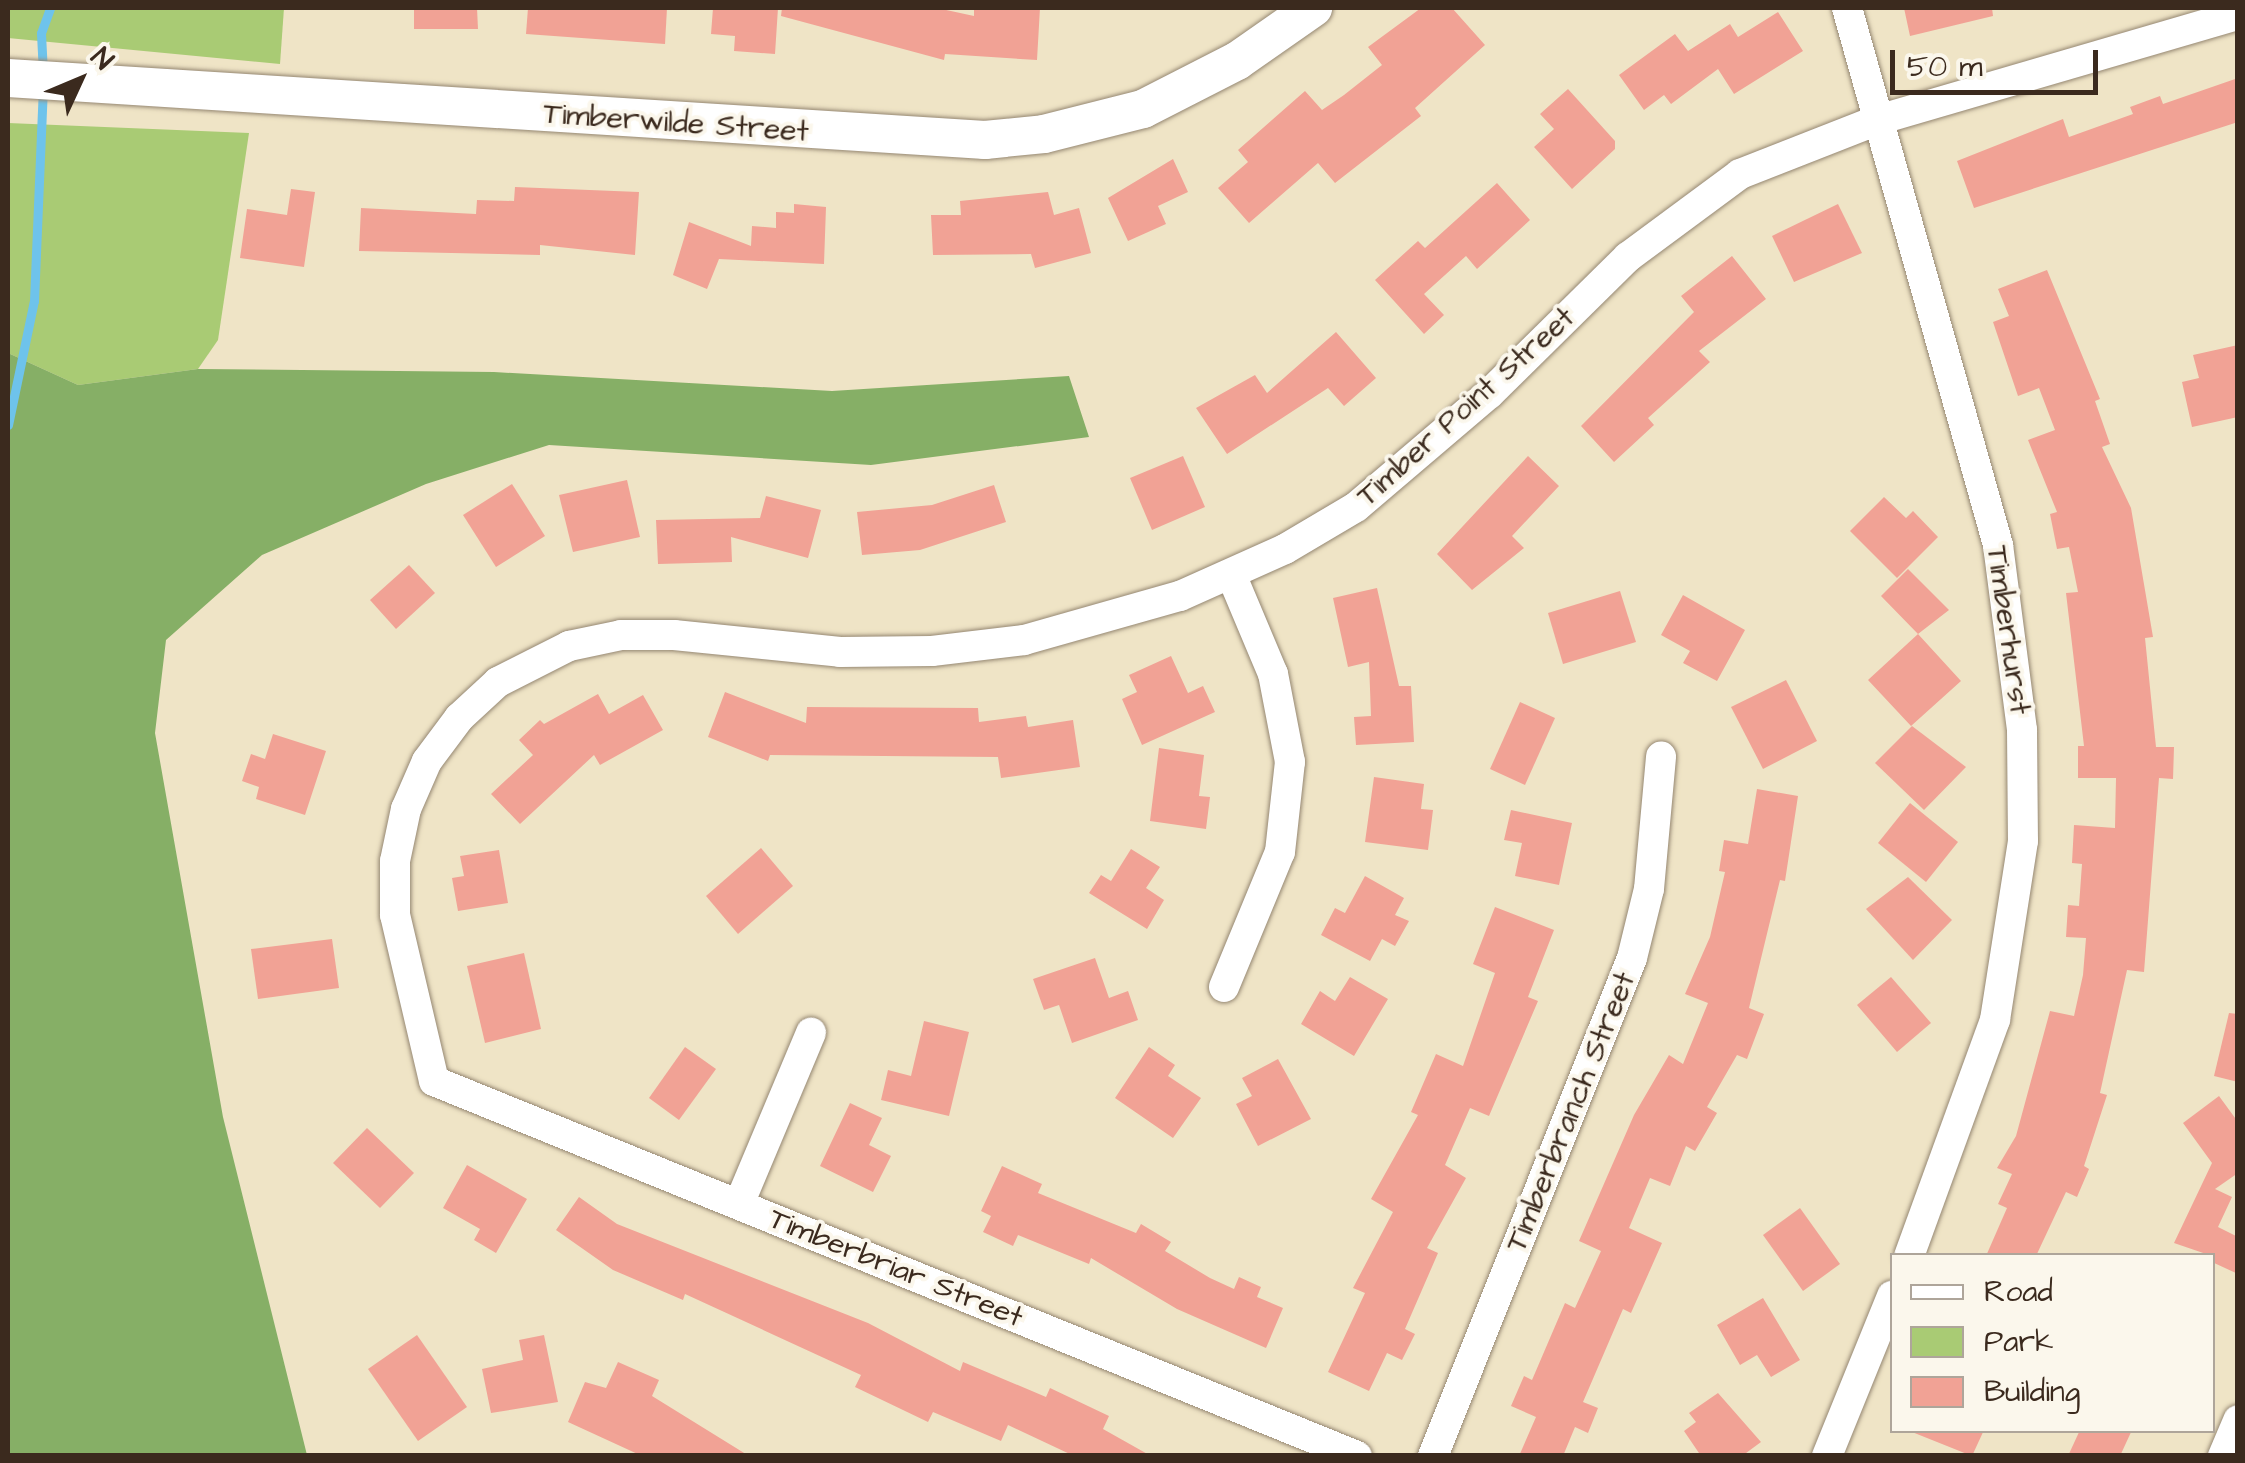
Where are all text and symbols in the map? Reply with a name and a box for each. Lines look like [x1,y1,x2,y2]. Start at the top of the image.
north arrow [30,30,130,130]
scale bar [1895,30,2102,92]
text: N [82,39,122,79]
text: 50 m [1907,46,1983,88]
street label: Timberwilde Street [542,96,810,150]
street label: Timber Point Street [1350,300,1582,514]
street label: Timberhurst [1978,543,2038,717]
street label: Timberbranch Street [1498,967,1644,1257]
street label: Timberbriar Street [764,1201,1028,1335]
legend [1890,1253,2215,1433]
text: Road [1984,1271,2053,1313]
text: Park [1984,1321,2053,1363]
text: Building [1984,1371,2080,1413]

